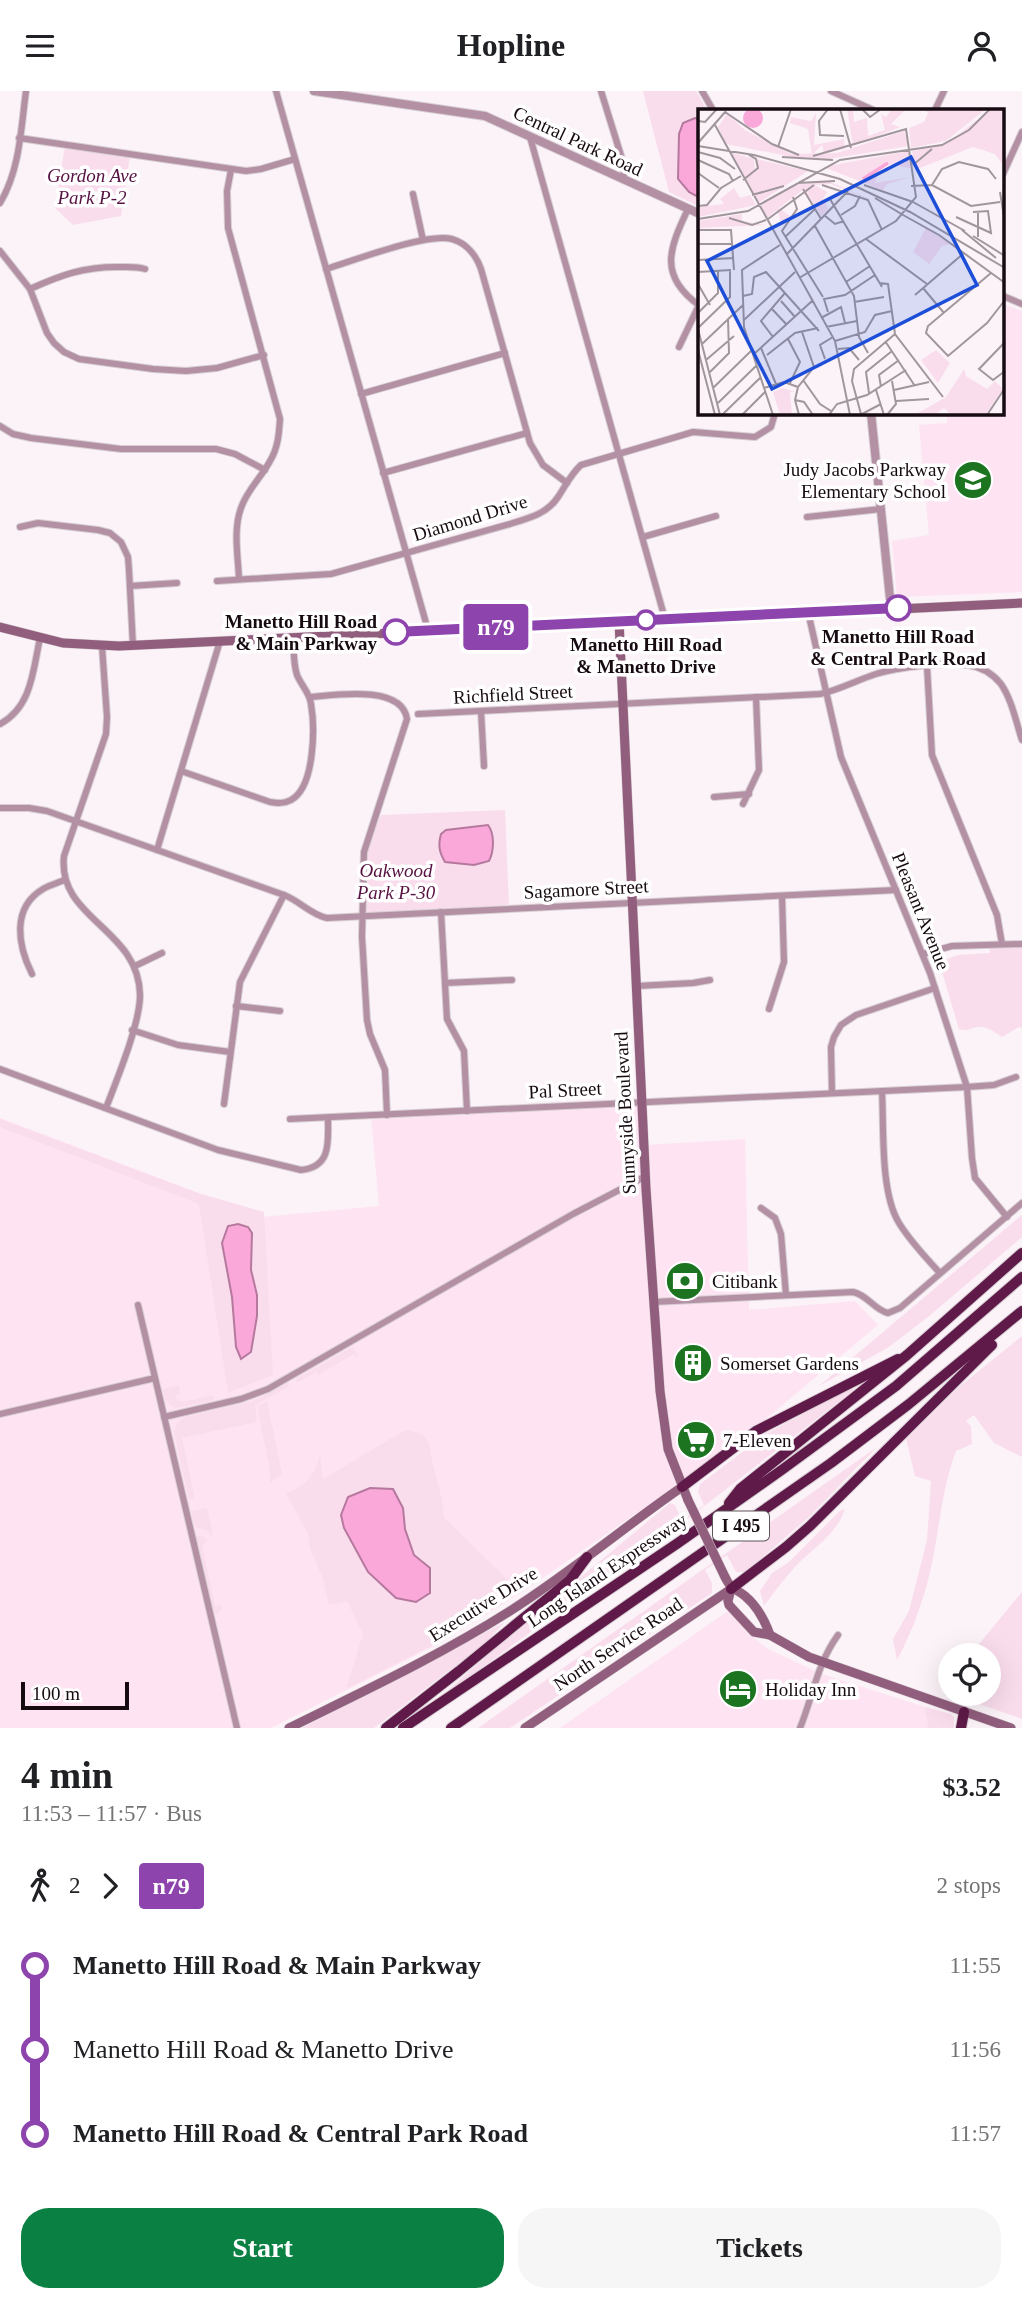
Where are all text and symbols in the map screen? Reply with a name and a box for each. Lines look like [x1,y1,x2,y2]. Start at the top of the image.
icon: menu [21,27,59,65]
text: Hopline [457,27,565,63]
icon: person [963,27,1001,65]
street label: Central Park Road [510,102,646,180]
inset map [698,109,1004,415]
park label: Gordon Ave Park P-2 [47,165,137,208]
place label: Judy Jacobs Parkway Elementary School [783,459,946,502]
school or university icon: Judy Jacobs Parkway Elementary School [952,459,994,501]
street label: Diamond Drive [410,491,530,545]
marker: Manetto Hill Road & Central Park Road [885,595,911,621]
line badge: n79 [456,604,536,650]
marker: Manetto Hill Road & Manetto Drive [636,610,656,630]
place label: Manetto Hill Road & Main Parkway [225,611,377,654]
text: n79 [477,614,515,640]
marker: Manetto Hill Road & Main Parkway [383,619,409,645]
place label: Manetto Hill Road & Central Park Road [810,626,986,669]
place label: Manetto Hill Road & Manetto Drive [570,634,722,677]
street label: Richfield Street [453,680,574,708]
street label: Pleasant Avenue [888,849,954,973]
park label: Oakwood Park P-30 [356,860,436,903]
street label: Sagamore Street [523,875,650,903]
street label: Sunnyside Boulevard [610,1031,640,1195]
street label: Pal Street [528,1078,603,1102]
bank icon: Citibank [664,1260,706,1302]
place label: Citibank [712,1271,778,1292]
building icon: Somerset Gardens [672,1342,714,1384]
place label: Somerset Gardens [720,1353,859,1374]
supermarket icon: 7-Eleven [675,1419,717,1461]
place label: 7-Eleven [723,1430,792,1451]
street label: Long Island Expressway [523,1508,691,1631]
road number: I 495 [713,1511,769,1541]
street label: Executive Drive [425,1562,541,1646]
street label: North Service Road [550,1593,687,1695]
map controls [938,1643,1001,1706]
button: locate [938,1643,1001,1706]
hotel icon: Holiday Inn [717,1668,759,1710]
scale bar [21,1679,130,1711]
place label: Holiday Inn [765,1679,857,1700]
text: 100 m [32,1683,80,1704]
text: 4 min [21,1754,113,1796]
text: $3.52 [943,1773,1001,1802]
text: 11:53 – 11:57 · Bus [21,1801,202,1826]
icon: walk [21,1867,59,1905]
icon: forward [91,1867,129,1905]
text: 2 [69,1873,81,1898]
text: n79 [153,1873,190,1899]
text: 2 stops [936,1873,1001,1898]
text: Manetto Hill Road & Main Parkway [73,1951,481,1980]
text: 11:55 [949,1953,1001,1978]
text: Manetto Hill Road & Manetto Drive [73,2035,454,2064]
text: 11:56 [949,2037,1001,2062]
text: Manetto Hill Road & Central Park Road [73,2119,528,2148]
text: 11:57 [949,2121,1001,2146]
button: Start [21,2208,504,2288]
button: Tickets [518,2208,1001,2288]

